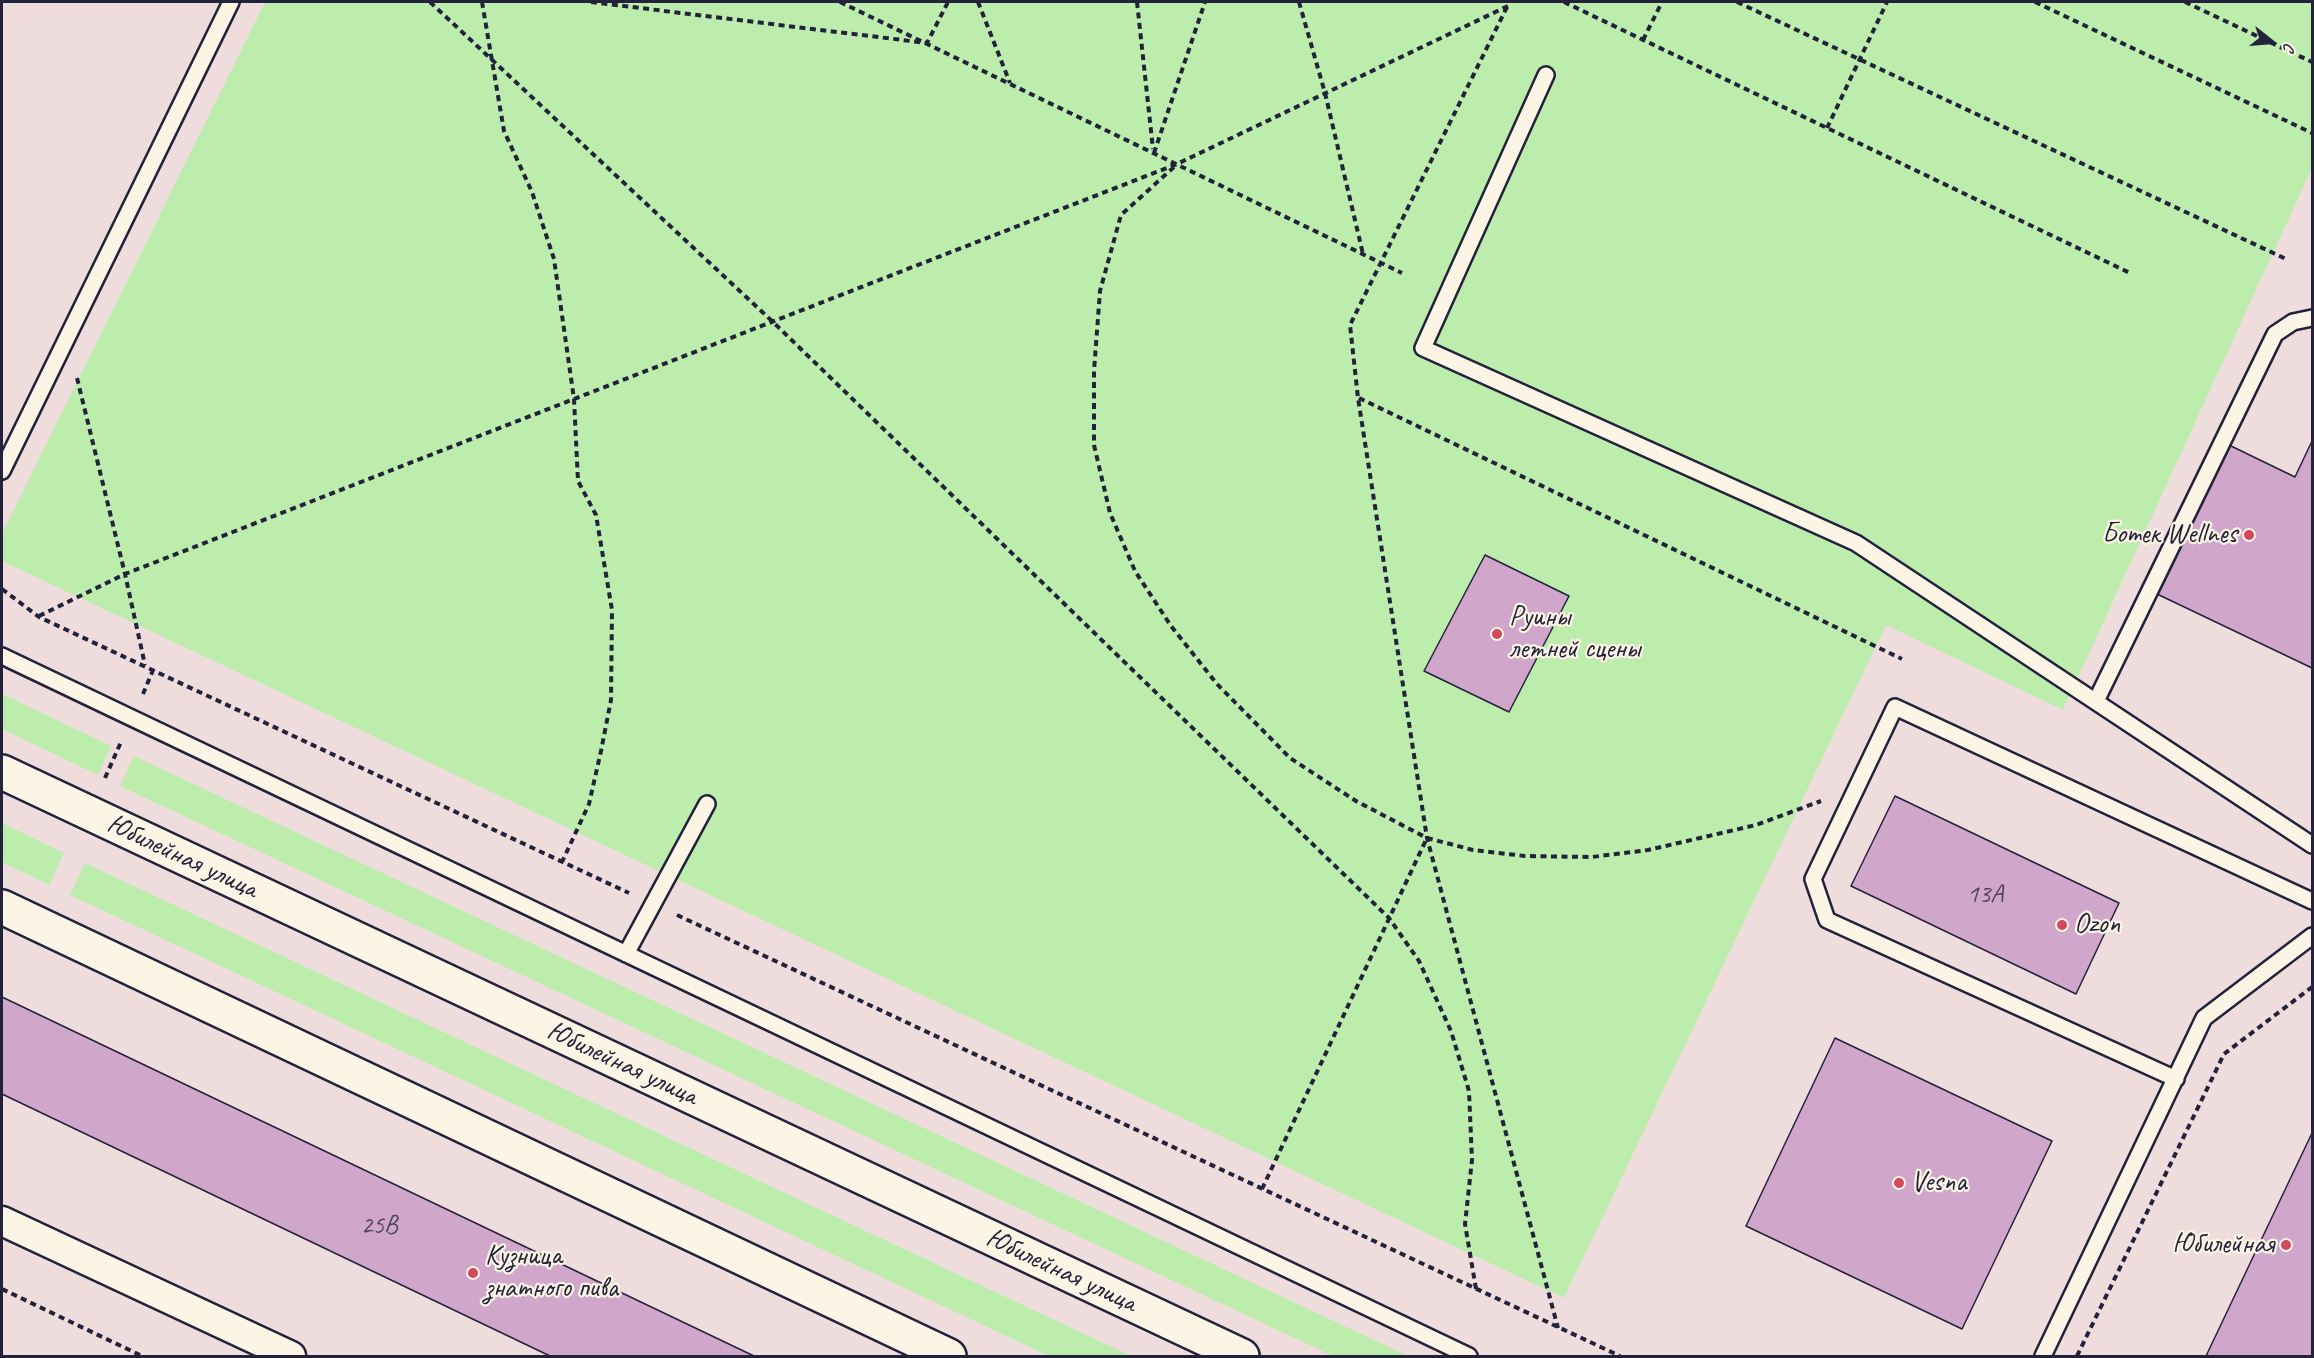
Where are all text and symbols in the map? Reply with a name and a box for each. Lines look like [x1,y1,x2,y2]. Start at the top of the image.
north arrow [2242,12,2302,72]
text: С [2279,41,2300,54]
place label: Ботек Wellnes [2102,518,2237,552]
marker: Ботек Wellnes [2242,528,2256,542]
place label: Руины летней сцены [1509,601,1640,667]
marker: Руины летней сцены [1490,627,1504,641]
street label: Юбилейная улица [101,808,263,906]
house number: 13А [1967,879,2003,911]
place label: Ozon [2074,908,2120,942]
marker: Ozon [2055,918,2069,932]
street label: Юбилейная улица [541,1015,703,1113]
place label: Vesna [1911,1166,1966,1200]
marker: Vesna [1892,1176,1906,1190]
house number: 25В [361,1210,397,1242]
street label: Юбилейная улица [980,1222,1142,1320]
place label: Юбилейная [2173,1228,2274,1262]
marker: Юбилейная [2279,1238,2293,1252]
place label: Кузница знатного пива [485,1240,618,1306]
marker: Кузница знатного пива [466,1266,480,1280]

